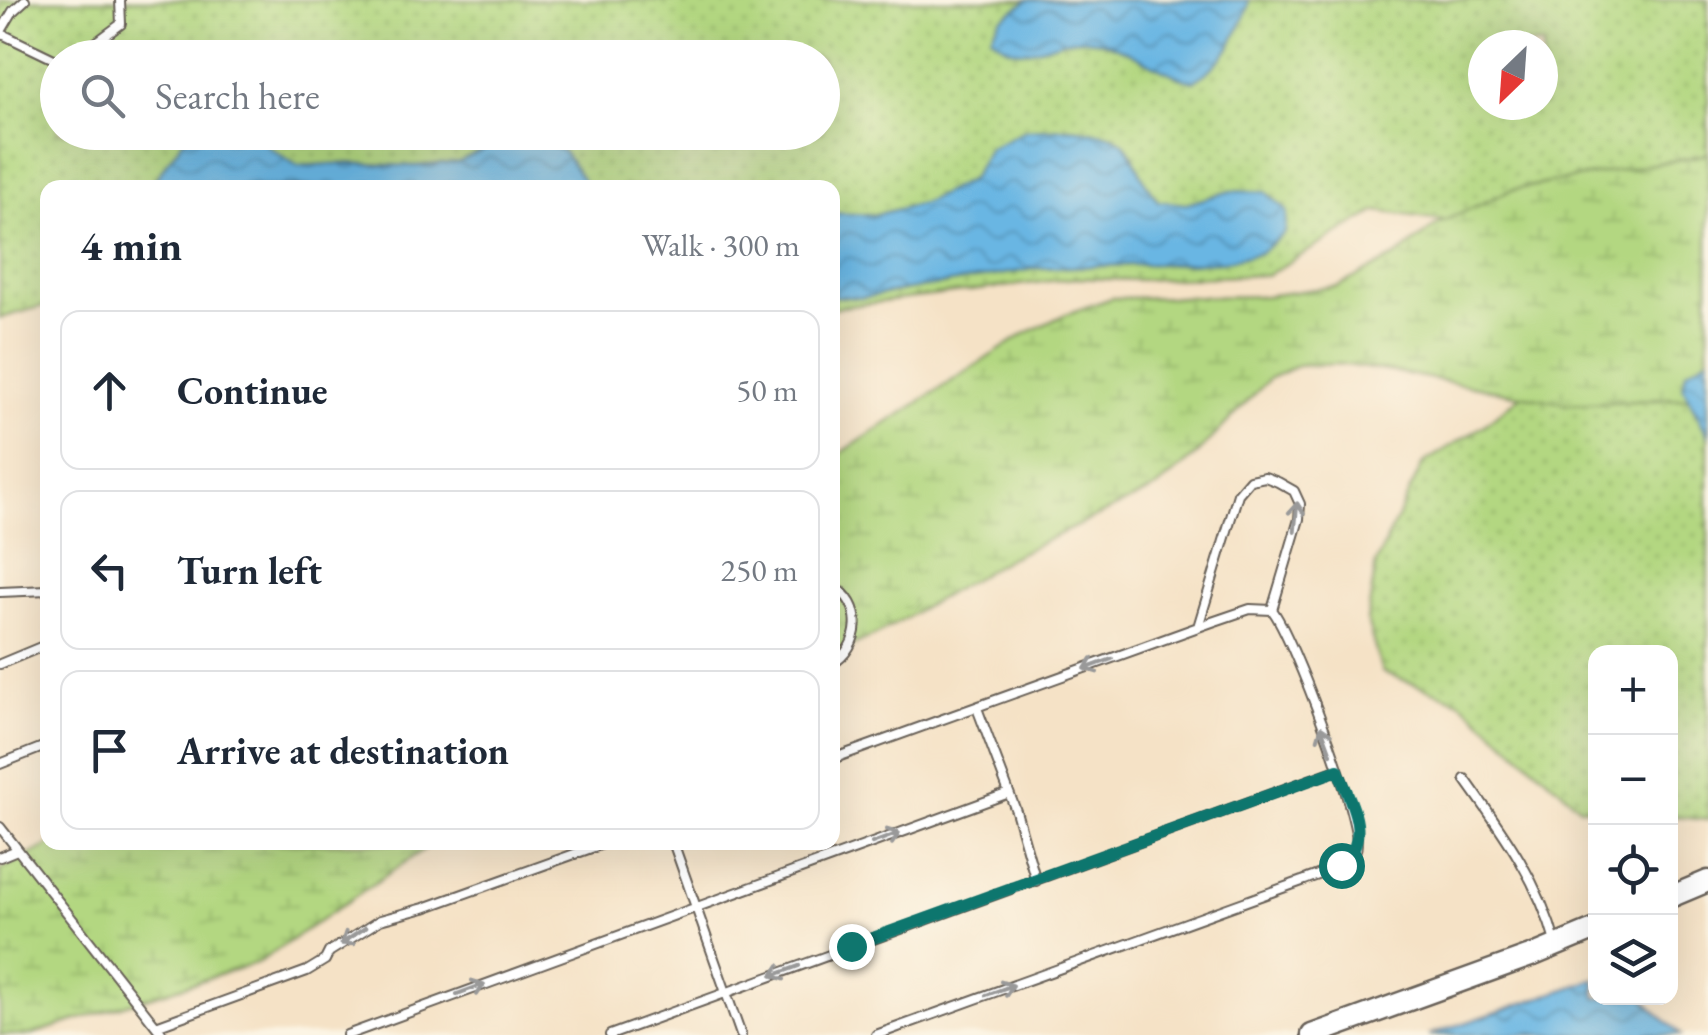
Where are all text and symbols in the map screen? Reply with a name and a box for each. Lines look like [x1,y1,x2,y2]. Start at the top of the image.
north arrow [1468,30,1558,120]
search box [40,40,840,150]
icon: search [75,68,130,123]
text: Search here [155,71,320,120]
text: 4 min [80,218,182,273]
text: Walk · 300 m [642,224,800,266]
icon: ahead [82,363,137,418]
text: Continue [177,366,328,415]
text: 50 m [736,369,798,411]
one-way arrow [1287,501,1306,534]
icon: left [82,543,137,598]
text: Turn left [177,546,322,595]
text: 250 m [721,549,798,591]
map controls [1588,645,1678,1005]
button: + [1588,645,1678,735]
one-way arrow [1083,656,1114,674]
icon: arrive [82,723,137,778]
one-way arrow [1316,725,1334,756]
text: Arrive at destination [177,726,509,775]
button: − [1588,735,1678,825]
button: locate [1588,825,1678,915]
one-way arrow [870,828,901,846]
route start [1319,843,1365,889]
button: layers [1588,915,1678,1005]
route end [829,924,875,970]
one-way arrow [340,925,368,946]
one-way arrow [771,963,802,981]
one-way arrow [455,979,486,997]
one-way arrow [984,980,1015,998]

